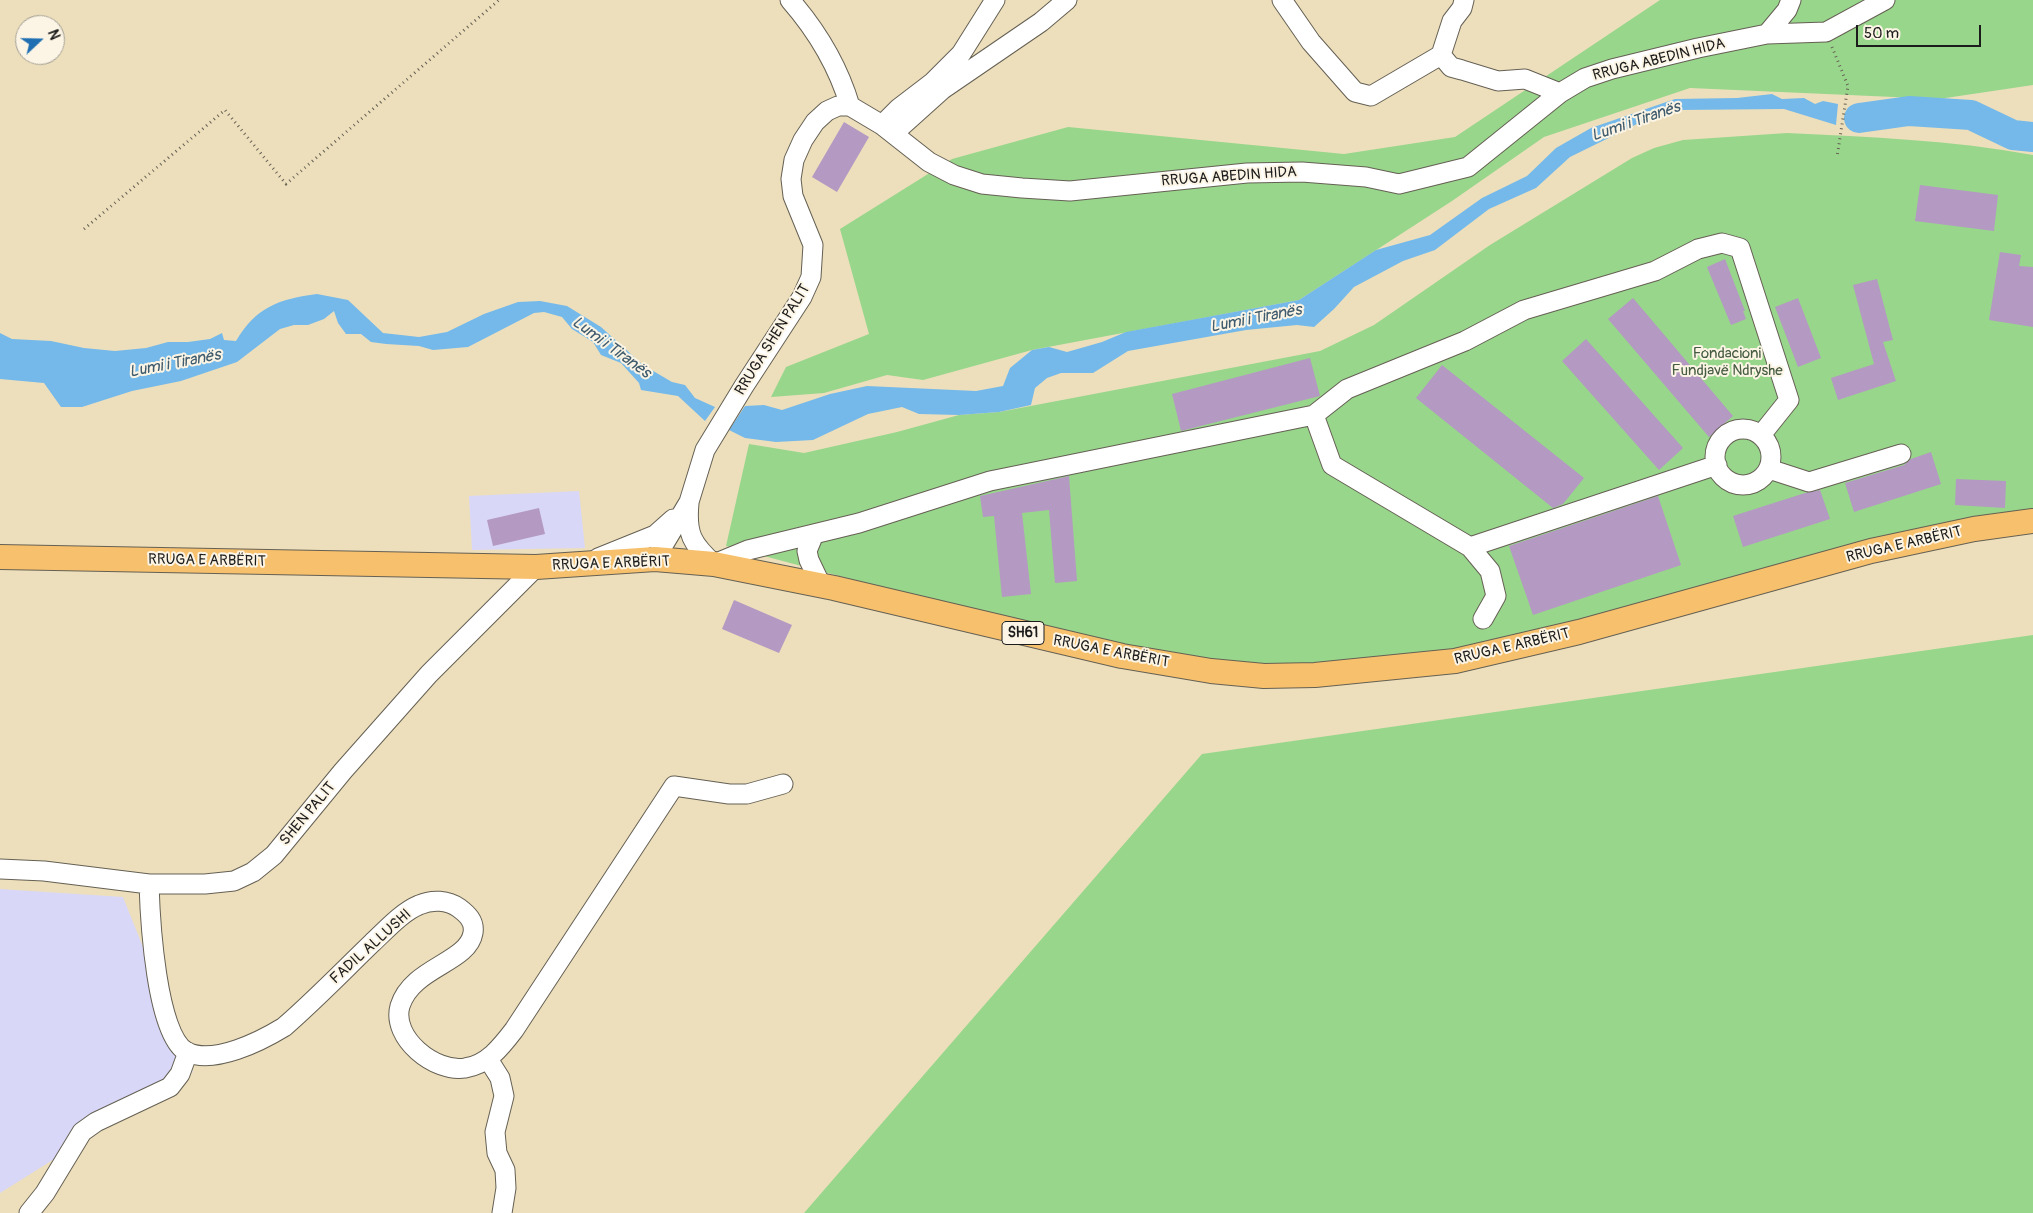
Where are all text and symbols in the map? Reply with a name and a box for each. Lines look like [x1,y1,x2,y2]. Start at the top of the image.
north arrow [15,15,65,65]
scale bar [1858,15,1983,47]
text: 50 m [1864,24,1899,43]
text: N [44,27,63,42]
street label: RRUGA ABEDIN HIDA [1591,35,1727,85]
water label: Lumi i Tiranës [1589,98,1683,146]
street label: RRUGA ABEDIN HIDA [1161,163,1297,191]
street label: RRUGA SHEN PALIT [732,281,814,399]
water label: Lumi i Tiranës [1209,301,1303,337]
water label: Lumi i Tiranës [568,313,654,383]
park label: Fondacioni Fundjavë Ndryshe [1671,345,1783,380]
water label: Lumi i Tiranës [128,346,222,382]
street label: RRUGA E ARBËRIT [1845,523,1963,567]
street label: RRUGA E ARBËRIT [148,551,266,571]
street label: RRUGA E ARBËRIT [552,553,670,575]
road number: SH61 [1002,622,1044,644]
street label: RRUGA E ARBËRIT [1453,625,1571,669]
street label: RRUGA E ARBËRIT [1051,632,1171,672]
street label: SHEN PALIT [276,779,340,849]
street label: FADIL ALLUSHI [327,906,415,988]

